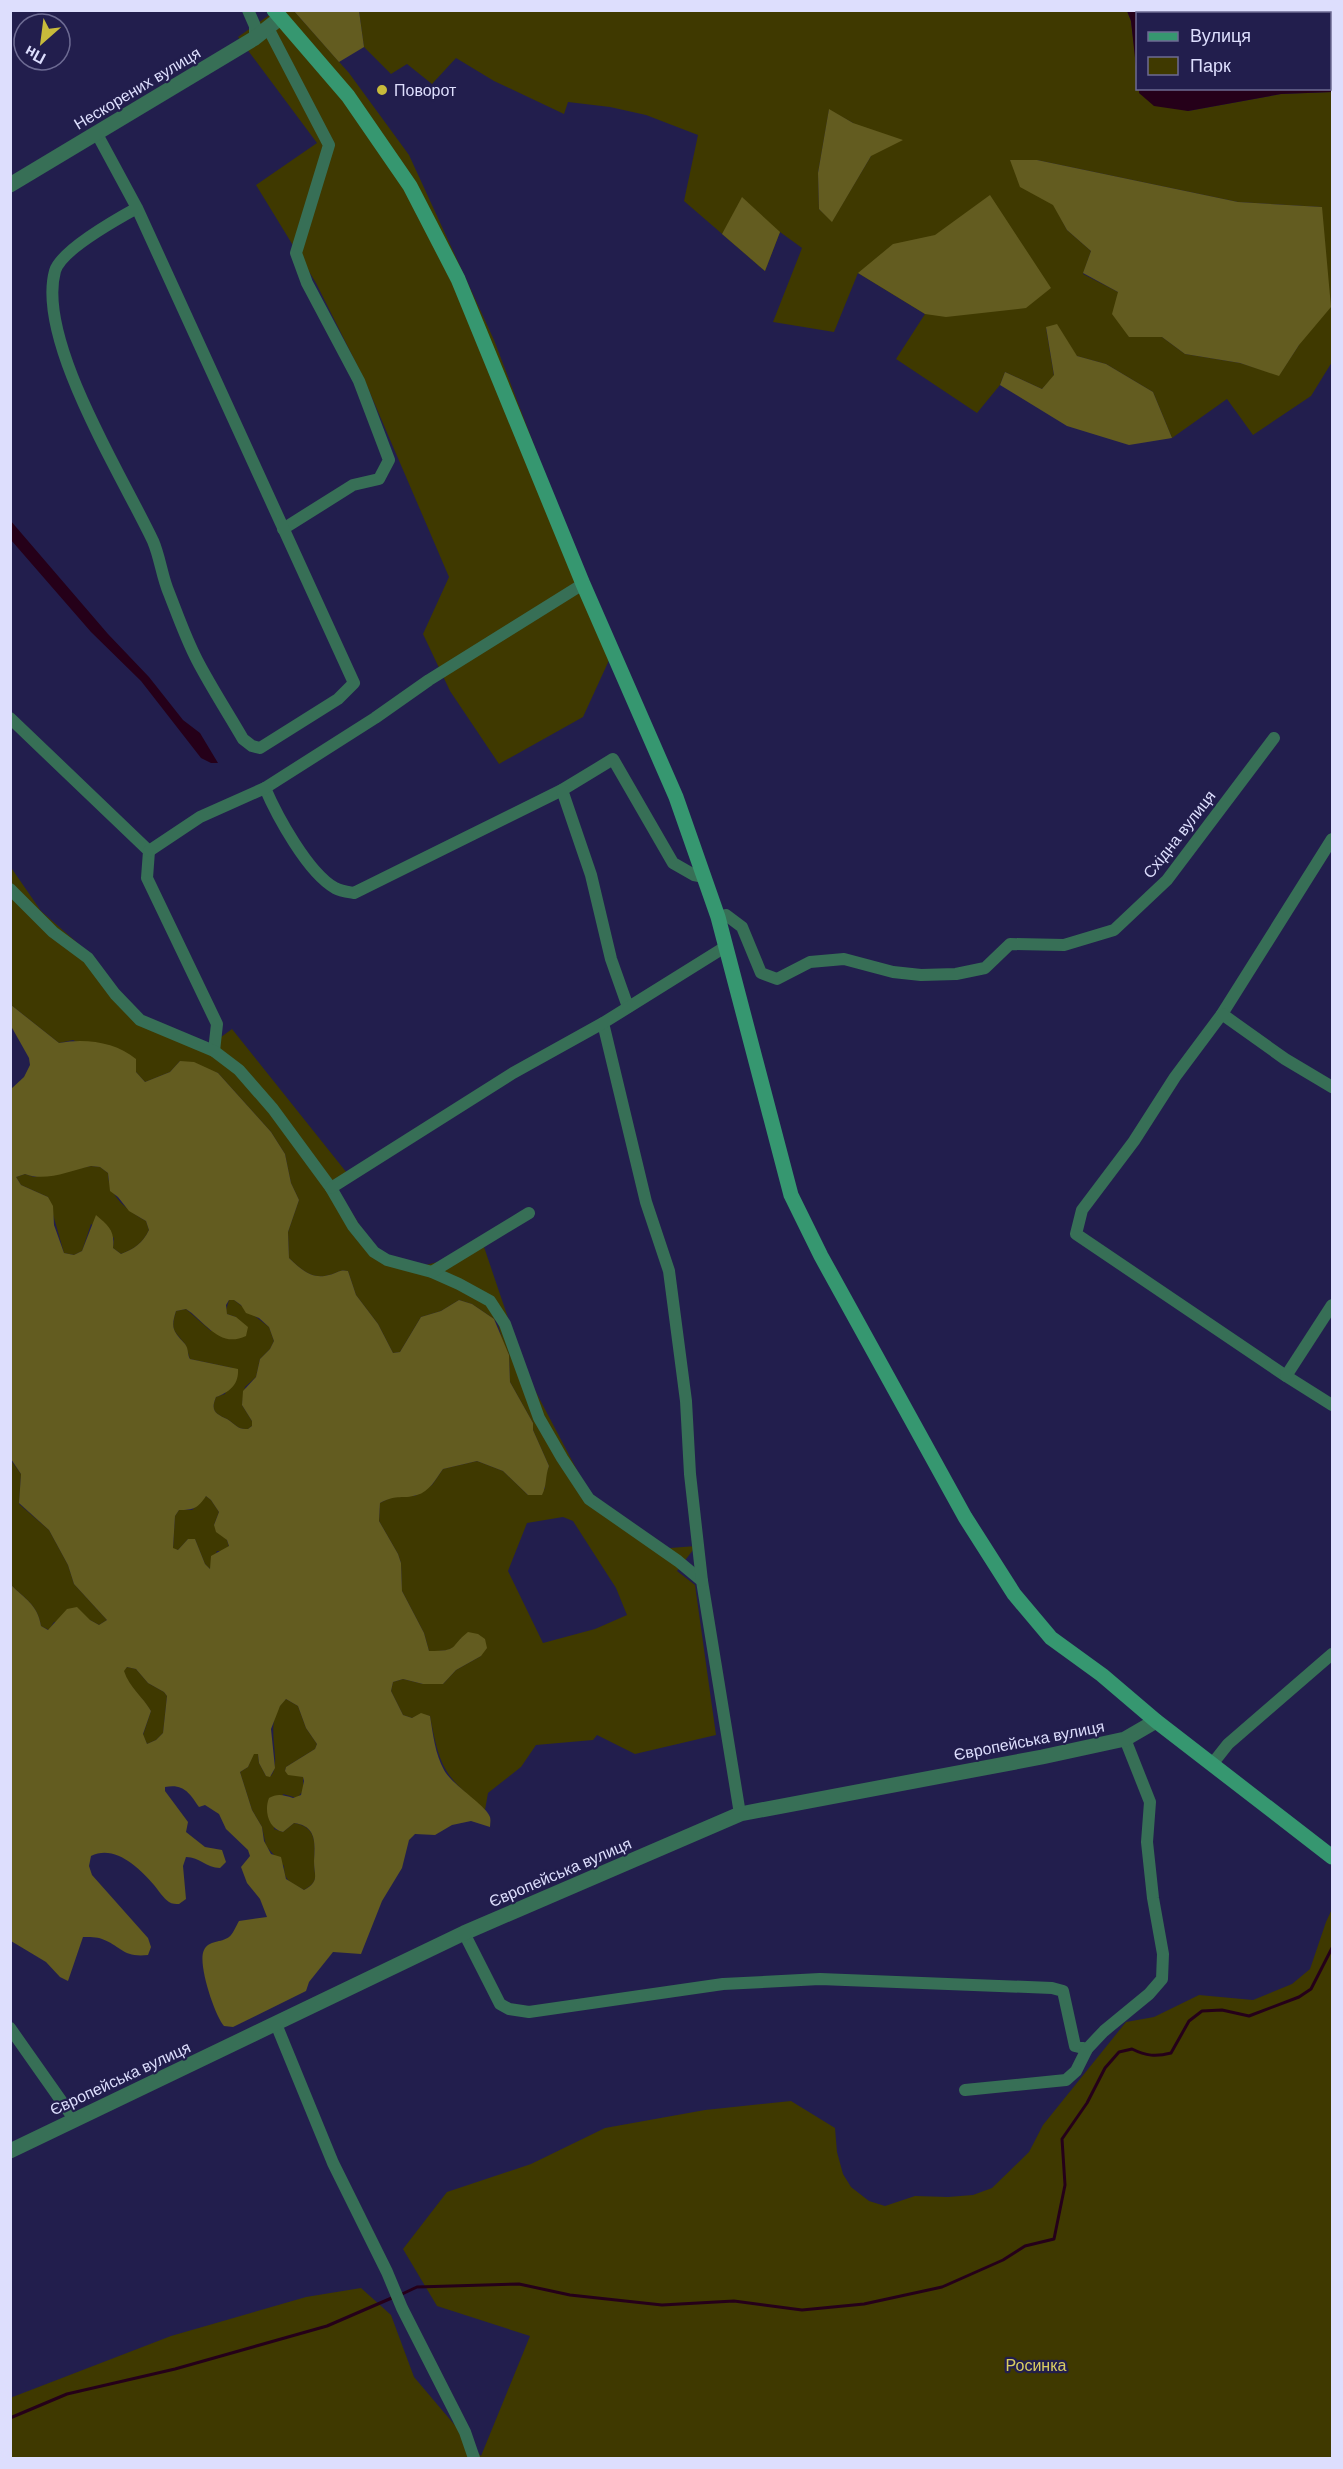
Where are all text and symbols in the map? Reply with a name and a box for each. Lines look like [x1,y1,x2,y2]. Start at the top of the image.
north arrow [12,12,72,72]
legend [1136,12,1331,90]
text: Вулиця [1190,24,1251,48]
text: Пн [21,41,49,69]
street label: Нескорених вулиця [70,42,204,135]
text: Парк [1190,54,1231,78]
place label: Поворот [394,80,457,101]
marker: Поворот [375,83,389,97]
street label: Східна вулиця [1138,786,1220,883]
street label: Європейська вулиця [952,1716,1106,1765]
street label: Європейська вулиця [486,1833,635,1912]
street label: Європейська вулиця [46,2037,194,2120]
park label: Росинка [1006,2355,1067,2376]

